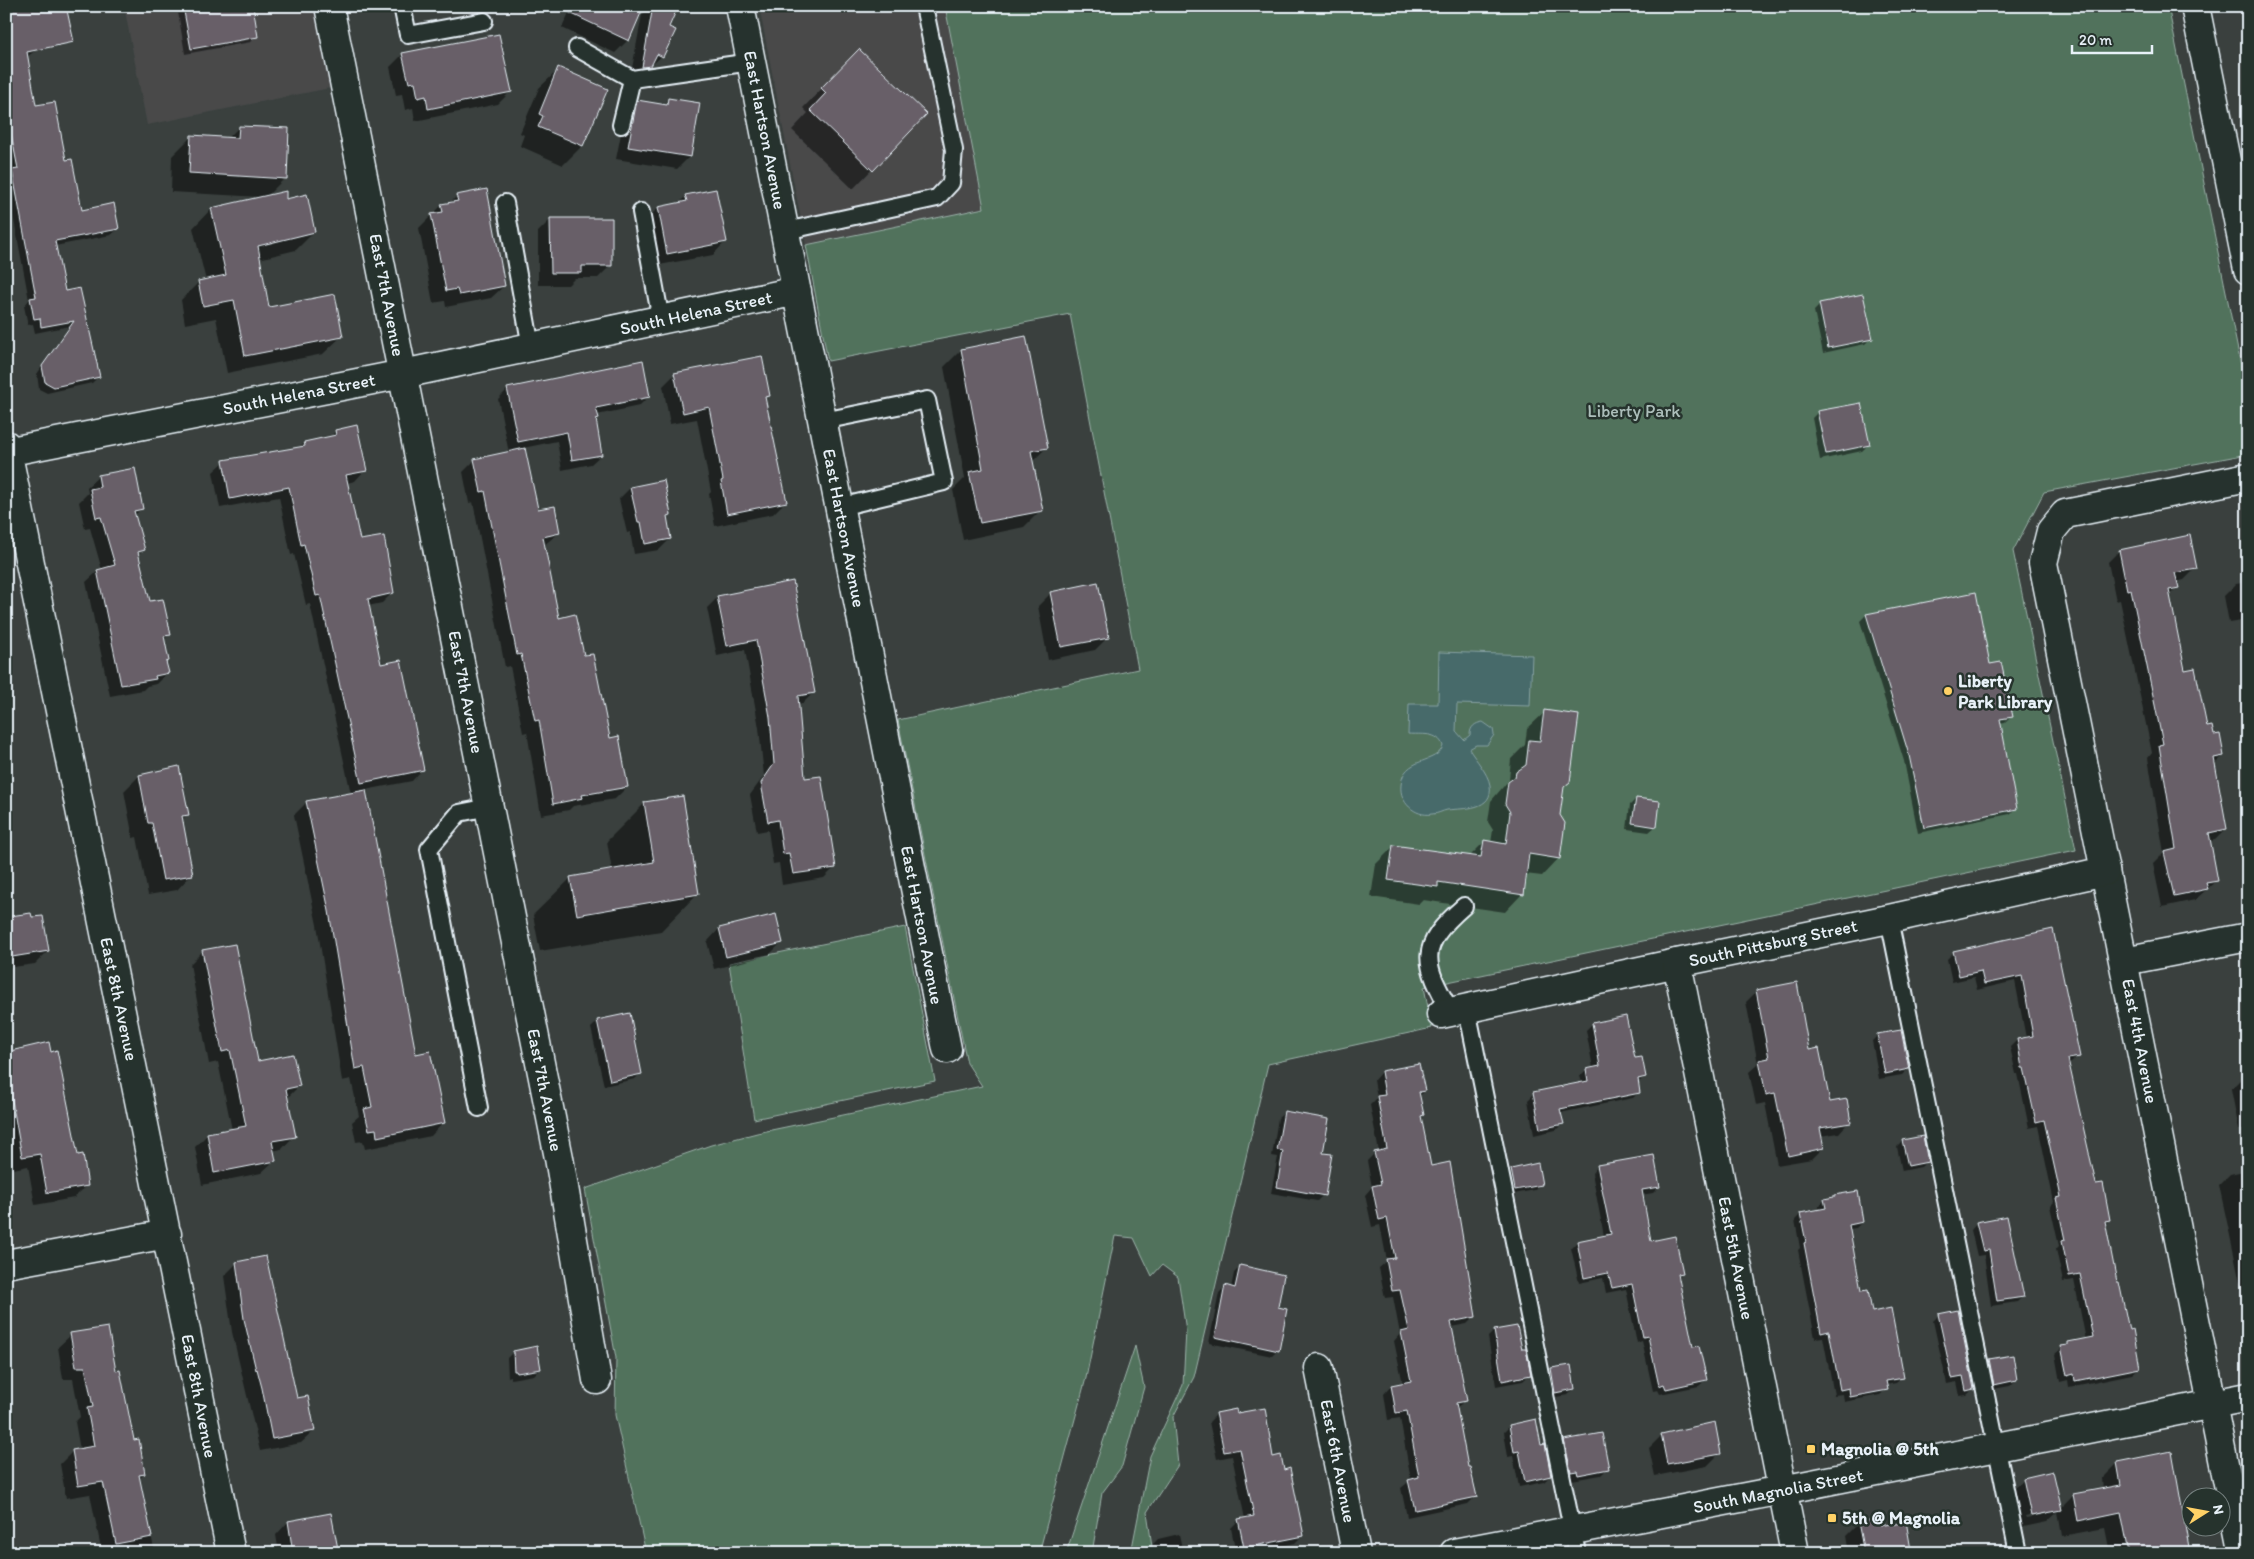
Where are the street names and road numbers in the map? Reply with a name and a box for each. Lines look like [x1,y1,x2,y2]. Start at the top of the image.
street label: East Hartson Avenue [739,49,791,211]
street label: East 7th Avenue [364,232,410,358]
street label: South Helena Street [618,286,774,340]
street label: South Helena Street [221,368,377,420]
street label: East Hartson Avenue [818,447,870,609]
street label: East 7th Avenue [443,629,489,755]
street label: East Hartson Avenue [896,844,948,1006]
street label: South Pittsburg Street [1687,914,1860,972]
street label: East 8th Avenue [95,935,143,1063]
street label: East 4th Avenue [2117,977,2163,1105]
street label: East 7th Avenue [522,1027,568,1153]
street label: East 5th Avenue [1713,1194,1759,1322]
street label: East 8th Avenue [176,1332,222,1460]
street label: East 6th Avenue [1315,1397,1361,1525]
street label: South Magnolia Street [1691,1464,1865,1518]

